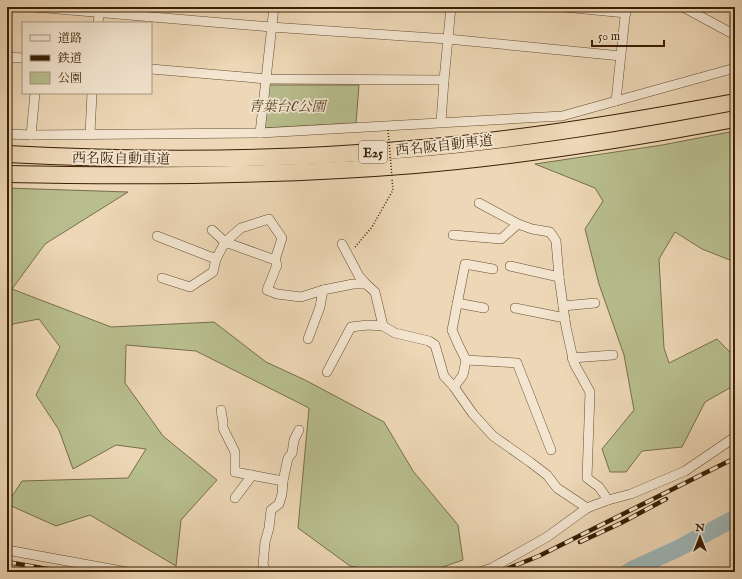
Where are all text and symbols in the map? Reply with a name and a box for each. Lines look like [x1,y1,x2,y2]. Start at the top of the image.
legend [22,22,152,94]
scale bar [592,22,664,48]
text: 50 m [598,29,620,44]
text: 道路 [58,31,82,46]
text: 鉄道 [57,51,82,66]
text: 公園 [58,71,82,86]
park label: 青葉台C公園 [249,98,327,116]
street label: 西名阪自動車道 [394,132,494,160]
road number: E25 [359,141,387,163]
street label: 西名阪自動車道 [72,149,170,169]
north arrow [680,517,720,557]
text: N [694,521,705,535]

